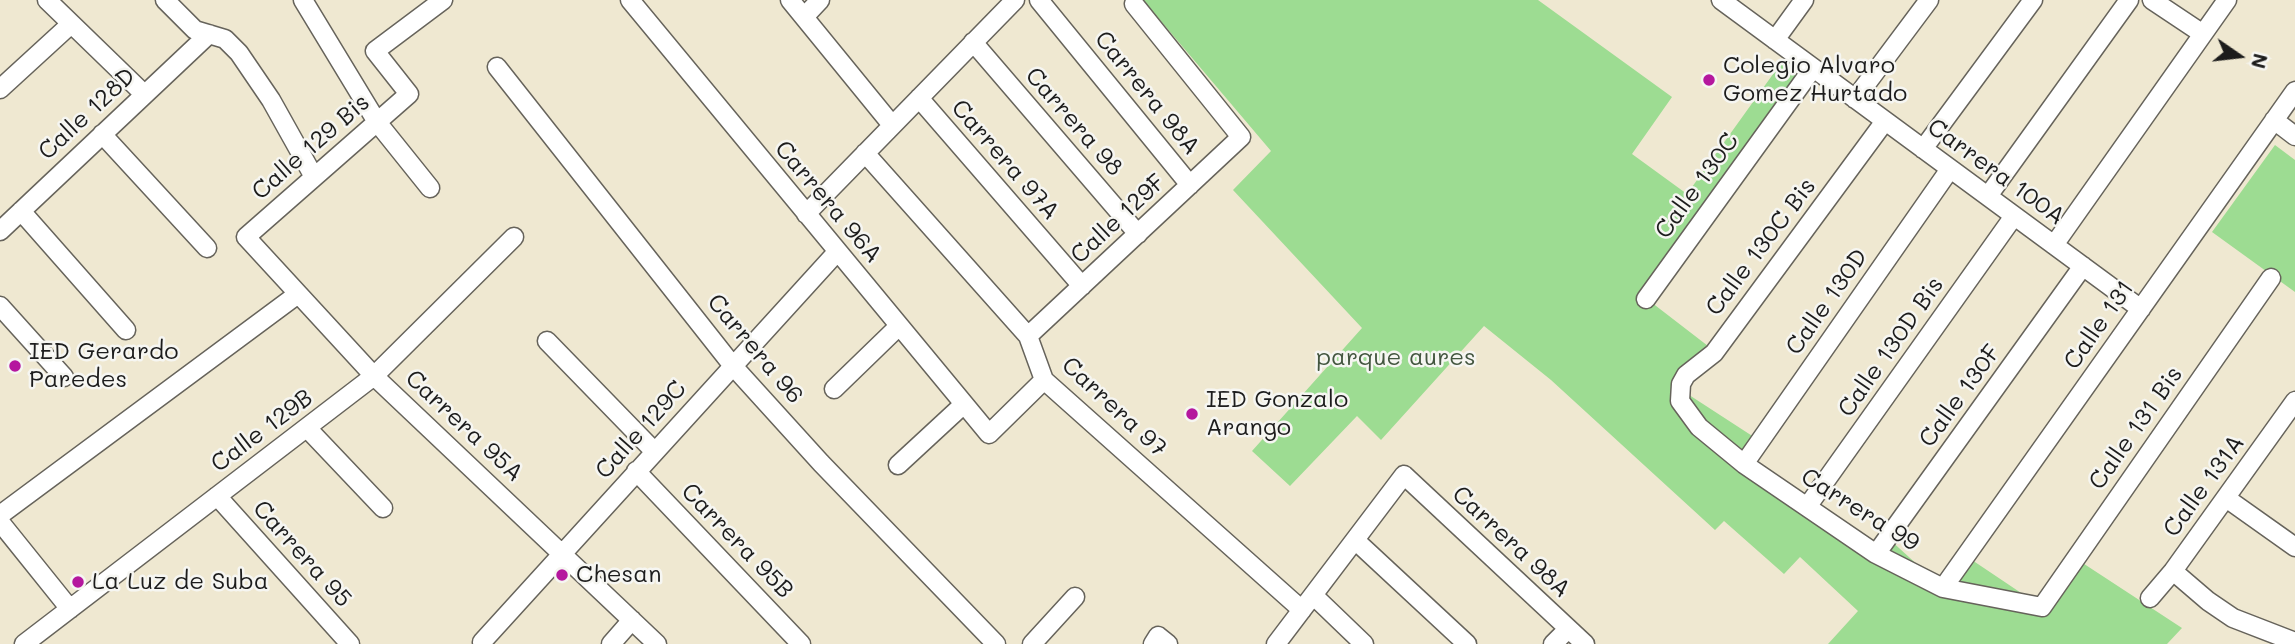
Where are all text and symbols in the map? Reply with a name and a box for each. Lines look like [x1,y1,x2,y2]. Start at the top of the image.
north arrow [2204,21,2274,91]
street label: Carrera 98A [1088,25,1206,161]
text: N [2246,51,2274,71]
place label: Colegio Alvaro Gomez Hurtado [1723,52,1907,108]
street label: Calle 128D [33,62,141,166]
street label: Carrera 98 [1019,62,1129,182]
marker: Colegio Alvaro Gomez Hurtado [1701,72,1717,88]
street label: Calle 129 Bis [246,88,376,206]
street label: Carrera 97A [945,94,1065,226]
street label: Carrera 100A [1922,113,2070,231]
street label: Calle 130C [1649,128,1745,244]
street label: Carrera 96A [768,135,888,269]
street label: Calle 129F [1065,168,1171,270]
street label: Calle 130C Bis [1700,172,1822,322]
street label: Calle 130D [1780,243,1874,361]
street label: Calle 130D Bis [1832,271,1950,423]
street label: Calle 131 [2058,275,2140,375]
street label: Carrera 96 [701,288,809,410]
place label: IED Gerardo Paredes [29,338,179,394]
street label: Calle 130F [1913,339,2007,453]
park label: parque aures [1316,344,1476,372]
street label: Carrera 97 [1055,351,1173,463]
marker: IED Gerardo Paredes [7,358,23,374]
street label: Calle 131 Bis [2083,361,2189,495]
street label: Carrera 95A [399,364,529,488]
street label: Calle 129C [589,375,693,485]
street label: Calle 129B [205,383,319,479]
place label: IED Gonzalo Arango [1206,386,1348,442]
marker: IED Gonzalo Arango [1184,406,1200,422]
street label: Calle 131A [2157,429,2251,543]
street label: Carrera 99 [1796,462,1924,558]
street label: Carrera 95B [675,477,799,605]
street label: Carrera 98A [1446,480,1576,604]
street label: Carrera 95 [247,495,357,613]
place label: Chesan [576,561,661,589]
marker: Chesan [554,567,570,583]
place label: La Luz de Suba [92,568,269,596]
marker: La Luz de Suba [70,574,86,590]

